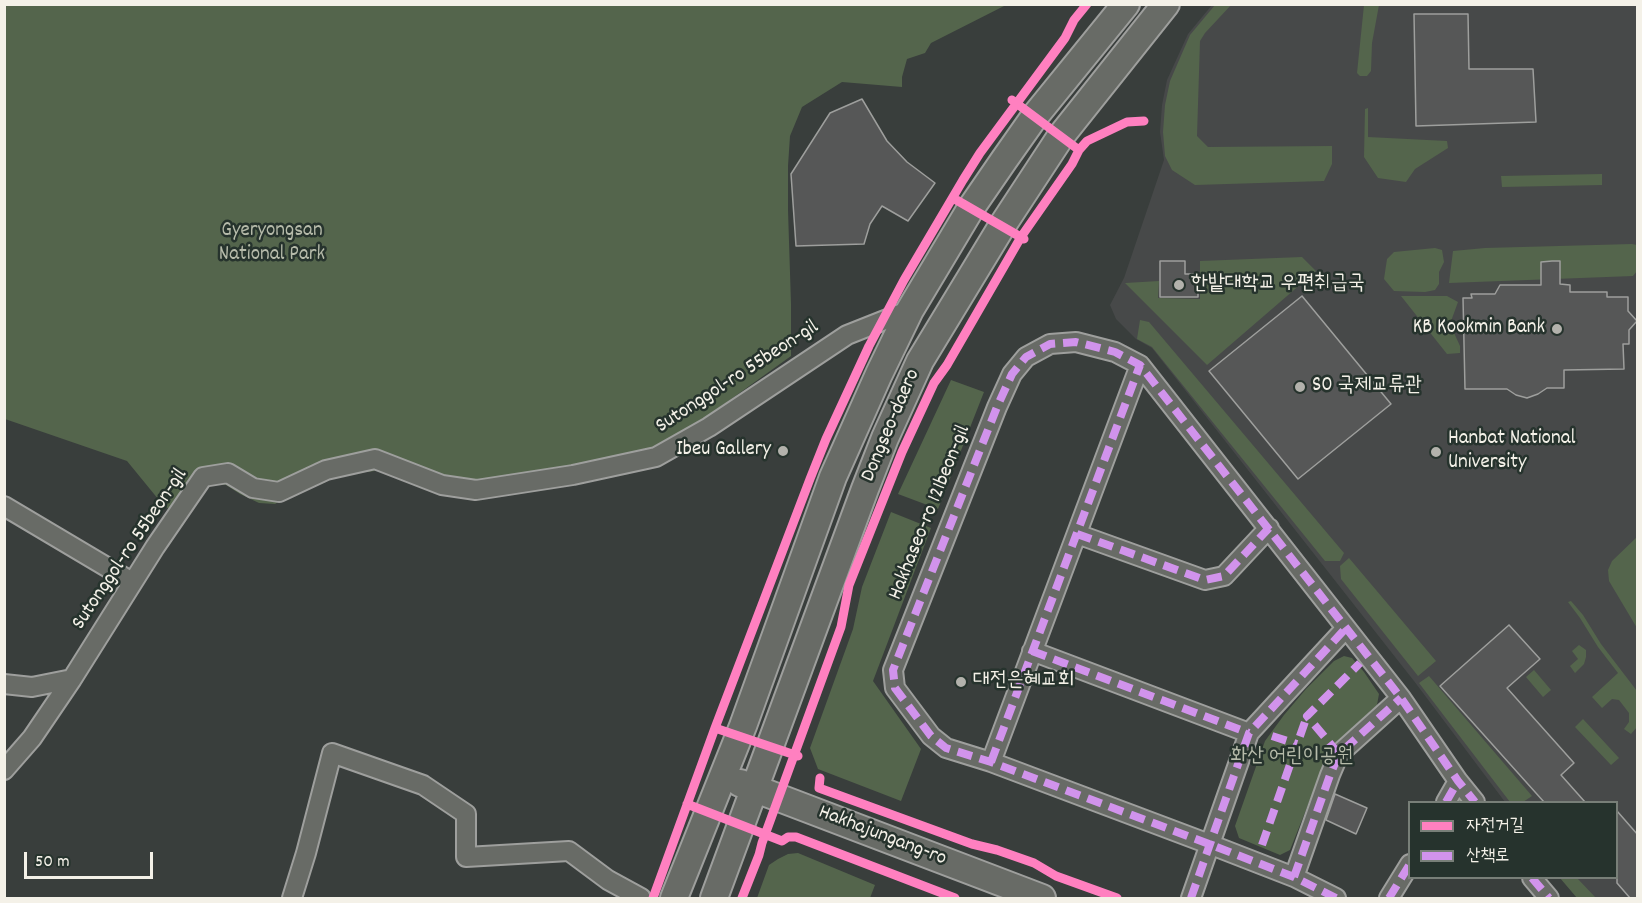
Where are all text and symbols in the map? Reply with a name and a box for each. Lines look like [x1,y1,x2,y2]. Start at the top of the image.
park label: Gyeryongsan National Park [219,219,325,269]
place label: 한밭대학교 우편취급국 [1191,272,1365,298]
marker: 한밭대학교 우편취급국 [1172,278,1186,292]
street label: Sutonggol-ro 55beon-gil [652,316,824,440]
place label: KB Kookmin Bank [1413,316,1545,342]
marker: KB Kookmin Bank [1550,322,1564,336]
street label: Dongseo-daero [857,366,927,486]
place label: S0 국제교류관 [1312,374,1422,400]
marker: S0 국제교류관 [1293,380,1307,394]
street label: Hakhaseo-ro 121beon-gil [884,422,978,604]
place label: Hanbat National University [1448,427,1576,477]
place label: Ibeu Gallery [676,438,771,464]
marker: Ibeu Gallery [776,444,790,458]
marker: Hanbat National University [1429,445,1443,459]
street label: Sutonggol-ro 55beon-gil [68,465,194,635]
place label: 대전은혜교회 [973,669,1074,695]
marker: 대전은혜교회 [954,675,968,689]
park label: 화산 어린이공원 [1230,745,1354,771]
street label: Hakhajungang-ro [814,801,950,873]
legend [1408,801,1618,879]
text: 자전거길 [1466,814,1524,839]
scale bar [27,840,156,878]
text: 산책로 [1466,844,1509,869]
text: 50 m [35,850,70,875]

